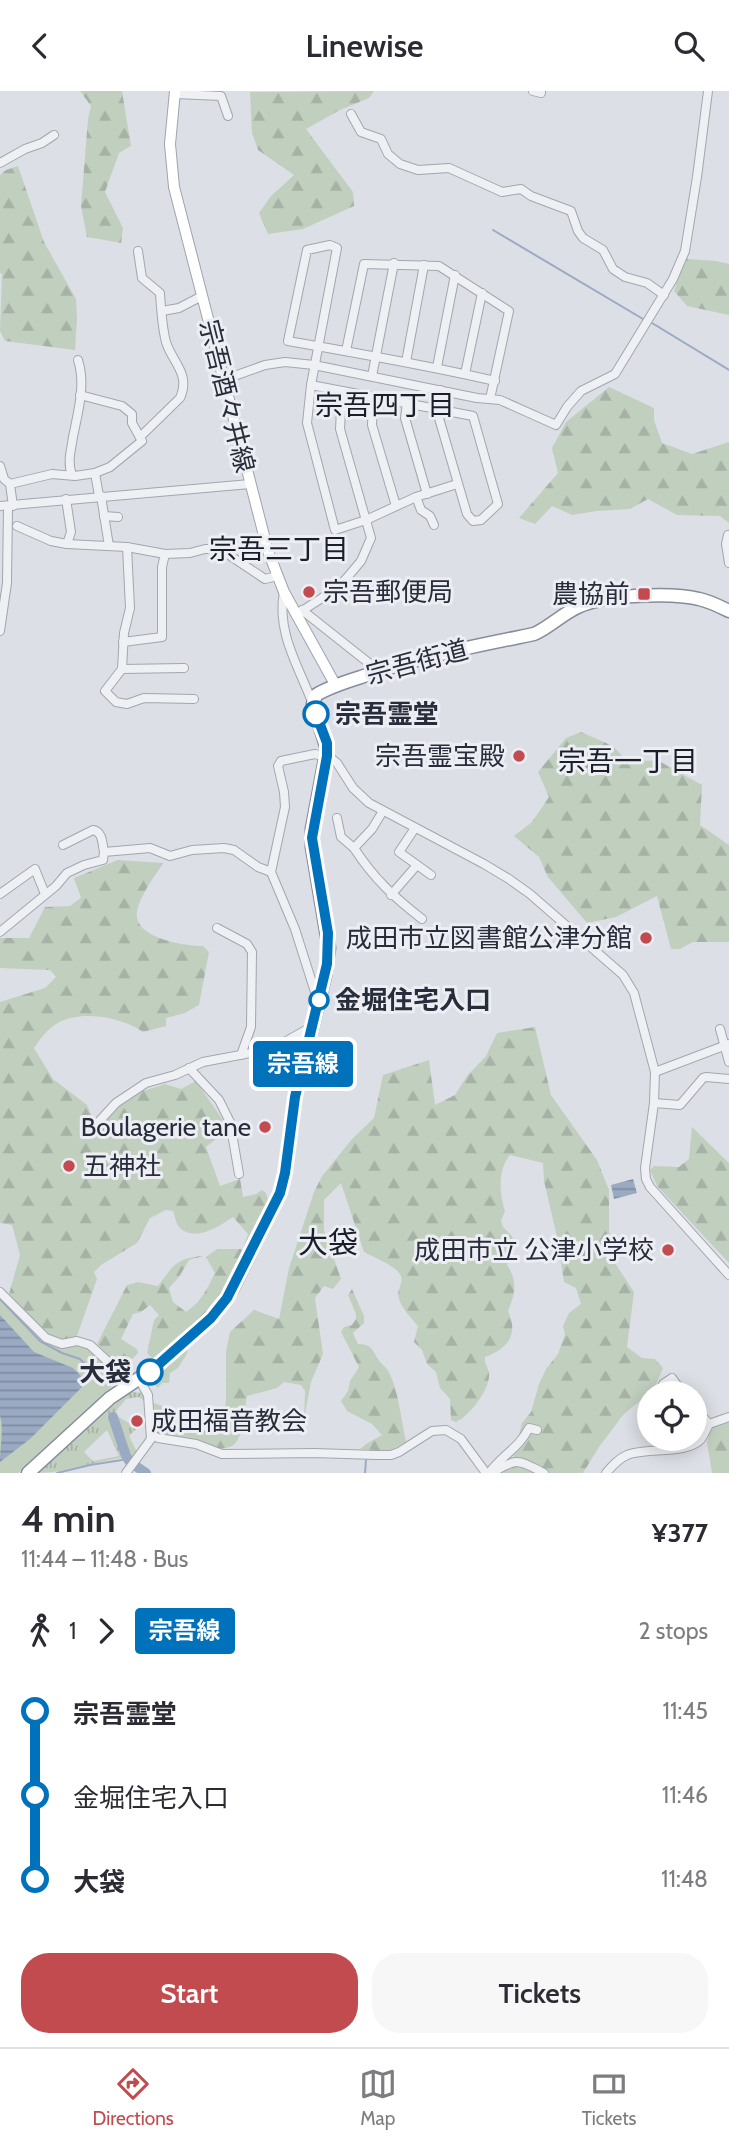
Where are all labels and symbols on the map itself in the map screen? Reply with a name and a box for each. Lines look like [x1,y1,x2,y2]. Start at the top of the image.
street label: 宗吾酒々井線 [193,316,261,476]
district label: 宗吾四丁目 [315,388,455,422]
district label: 宗吾三丁目 [209,532,349,566]
place label: 宗吾郵便局 [323,576,453,608]
place label: 農協前 [552,578,630,610]
marker: 宗吾郵便局 [301,584,317,600]
marker: 農協前 [636,586,652,602]
street label: 宗吾街道 [363,633,471,691]
place label: 宗吾霊堂 [335,698,439,730]
marker: 宗吾霊堂 [303,701,329,727]
place label: 宗吾霊宝殿 [375,740,505,772]
district label: 宗吾一丁目 [558,744,698,778]
marker: 宗吾霊宝殿 [511,748,527,764]
place label: 成田市立図書館公津分館 [346,922,632,954]
marker: 成田市立図書館公津分館 [638,930,654,946]
place label: 金堀住宅入口 [335,984,491,1016]
marker: 金堀住宅入口 [309,990,329,1010]
line badge: 宗吾線 [263,1041,343,1087]
place label: Boulagerie tane [81,1111,251,1143]
marker: Boulagerie tane [257,1119,273,1135]
place label: 五神社 [83,1150,161,1182]
marker: 五神社 [61,1158,77,1174]
district label: 大袋 [298,1224,358,1261]
place label: 成田市立 公津小学校 [414,1234,654,1266]
marker: 成田市立 公津小学校 [660,1242,676,1258]
place label: 大袋 [79,1356,131,1388]
marker: 大袋 [137,1359,163,1385]
place label: 成田福音教会 [151,1405,307,1437]
marker: 成田福音教会 [129,1413,145,1429]

